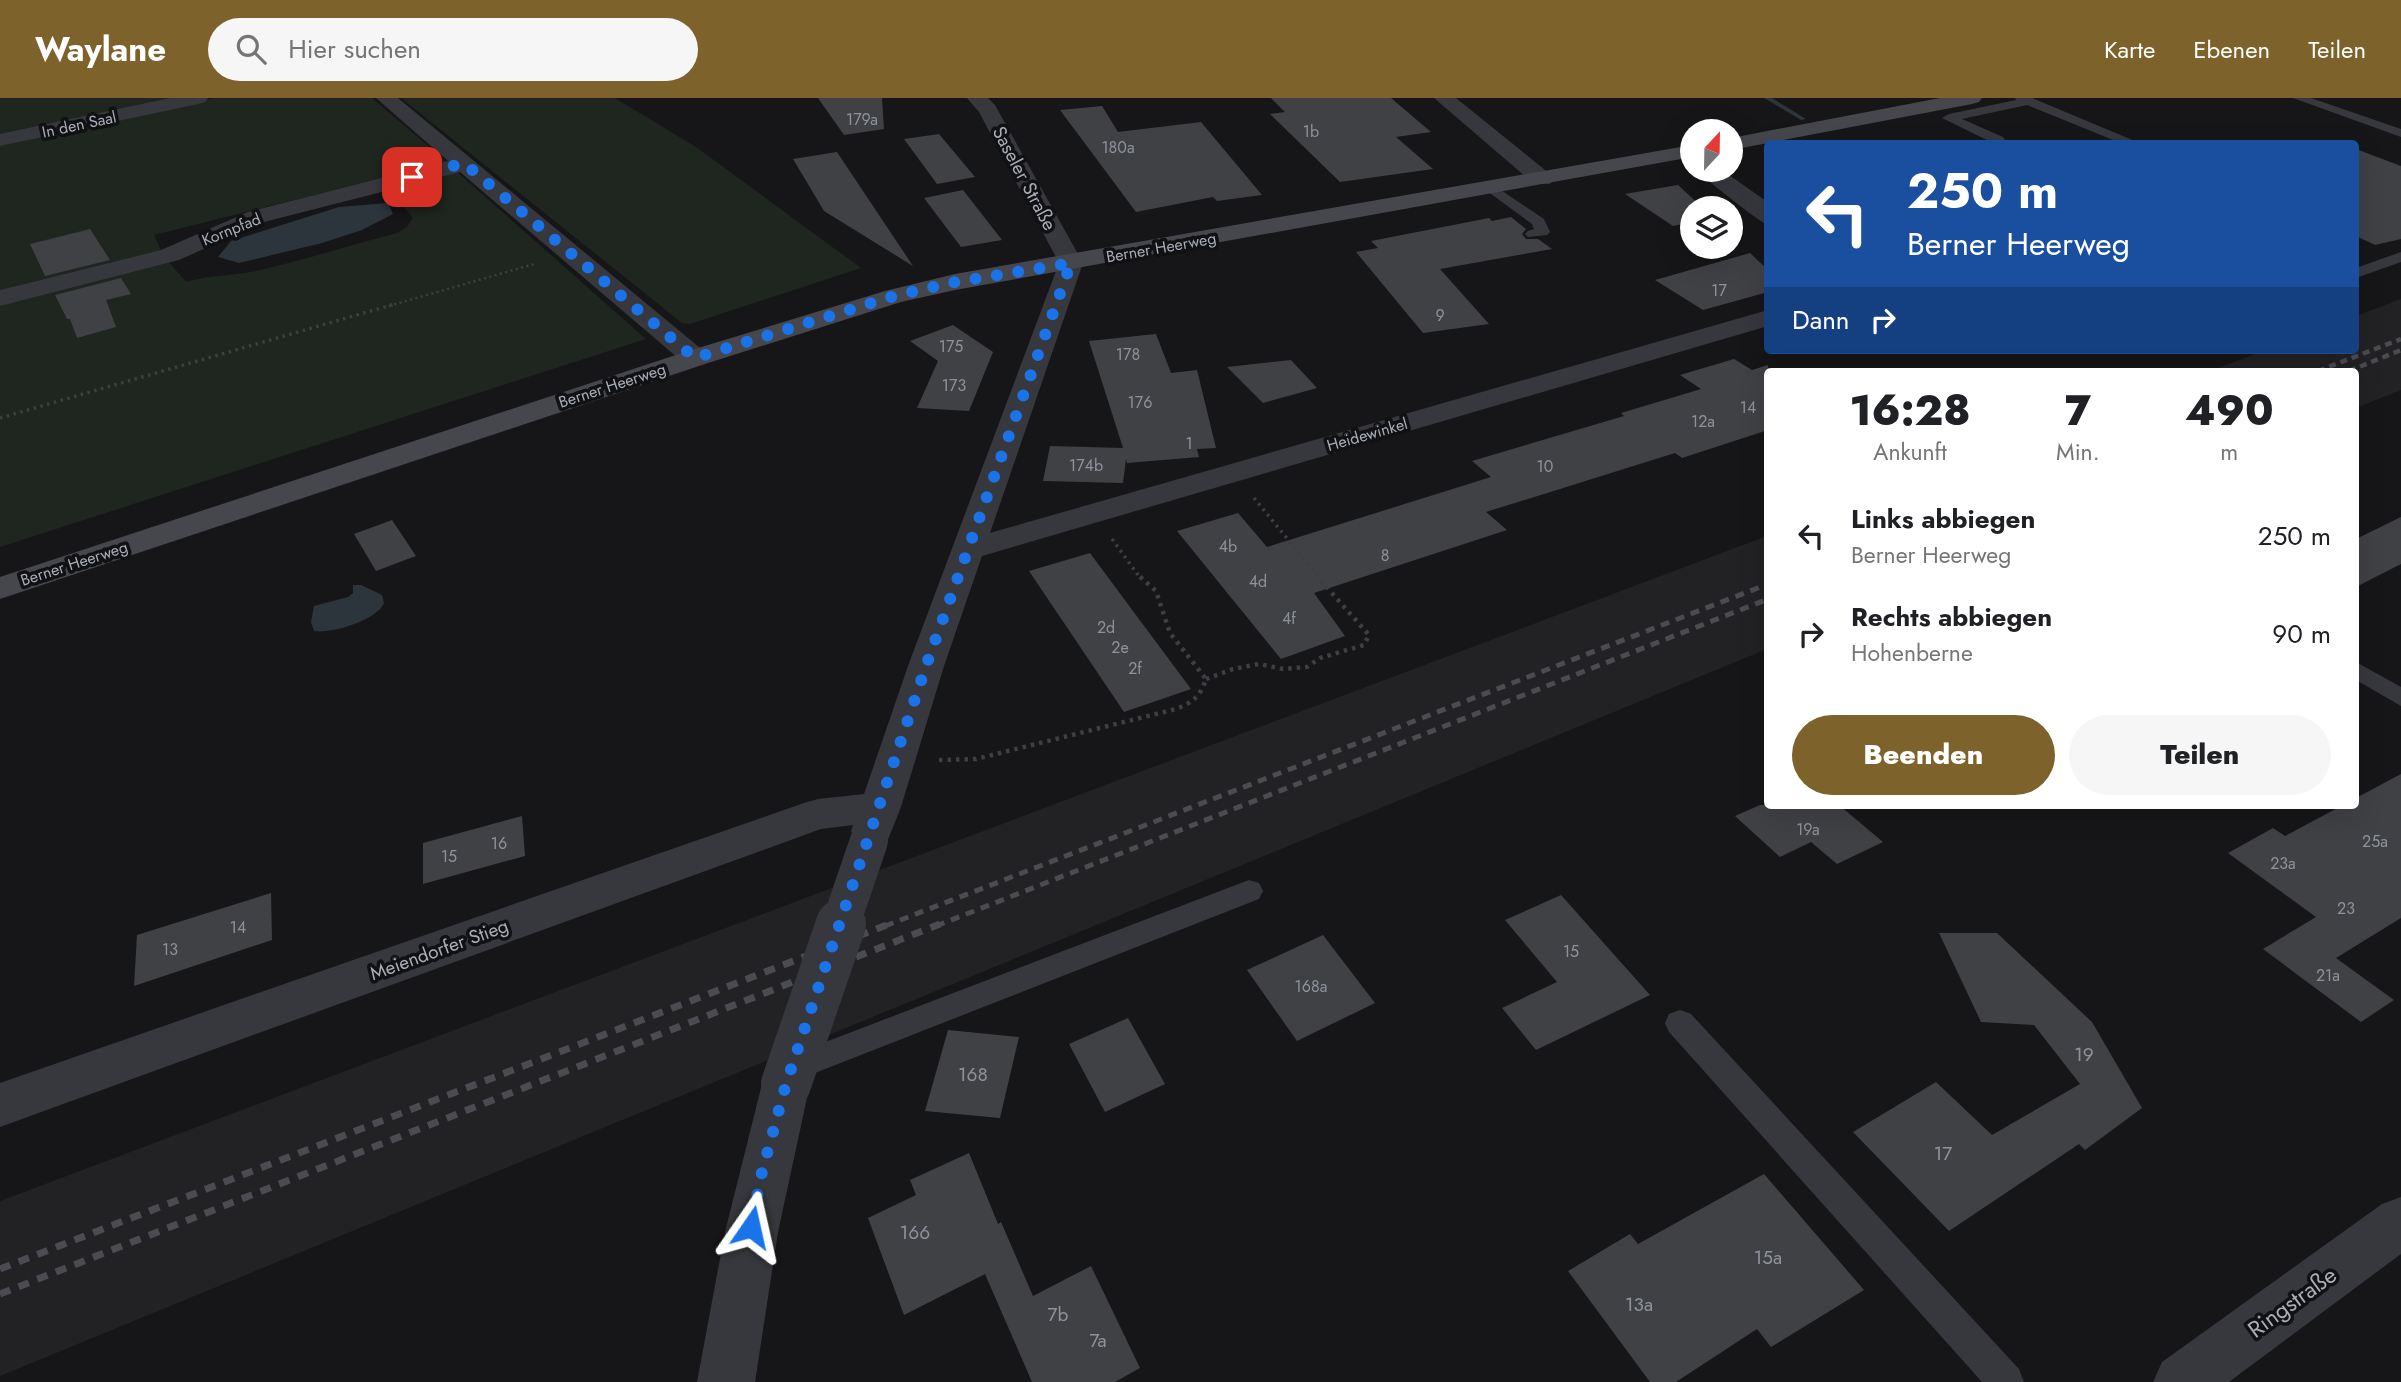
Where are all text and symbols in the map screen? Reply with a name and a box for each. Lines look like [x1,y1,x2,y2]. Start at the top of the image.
search box [208,18,698,81]
text: Waylane [35,26,166,73]
icon: search [232,30,270,68]
text: Hier suchen [288,30,421,68]
text: Karte [2104,32,2155,67]
text: Ebenen [2193,32,2270,67]
text: Teilen [2308,32,2366,67]
street label: In den Saal [40,105,118,144]
house number: 179a [846,108,878,131]
north arrow [1680,119,1743,182]
map controls [1680,119,1743,259]
house number: 1b [1303,120,1319,143]
street label: Saseler Straße [986,121,1063,235]
house number: 180a [1101,136,1135,159]
pin [382,147,442,207]
text: 250 m [1907,156,2058,226]
icon: arrive [393,158,431,196]
icon: left [1792,168,1883,259]
button: layers [1680,196,1743,259]
street label: Kornpfad [198,207,264,252]
text: Berner Heerweg [1907,221,2130,267]
street label: Berner Heerweg [1104,226,1218,268]
house number: 17 [1711,279,1727,302]
text: Dann [1792,301,1850,339]
icon: right [1864,301,1902,339]
house number: 9 [1435,304,1445,327]
house number: 175 [939,335,963,358]
house number: 178 [1116,343,1140,366]
street label: Berner Heerweg [556,357,669,414]
house number: 173 [942,374,966,397]
text: 16:28 [1849,380,1971,441]
text: 7 [2065,380,2091,441]
text: 490 [2185,380,2274,441]
house number: 176 [1128,391,1152,414]
house number: 14 [1740,396,1756,419]
house number: 12a [1691,410,1715,433]
street label: Heidewinkel [1324,412,1410,457]
house number: 1 [1185,432,1193,455]
text: Ankunft [1873,435,1947,469]
text: Min. [2056,435,2100,469]
text: m [2220,435,2238,469]
house number: 174b [1069,454,1103,477]
house number: 10 [1537,455,1553,478]
text: Links abbiegen [1851,500,2035,538]
icon: left [1792,517,1830,555]
text: 250 m [2258,517,2331,555]
street label: Berner Heerweg [18,535,131,592]
house number: 4b [1219,535,1237,558]
text: Berner Heerweg [1851,538,2011,572]
house number: 8 [1381,544,1389,567]
house number: 4d [1249,570,1267,593]
text: Rechts abbiegen [1851,598,2052,636]
house number: 4f [1282,607,1296,630]
icon: right [1792,615,1830,653]
text: 90 m [2272,615,2331,653]
house number: 2d [1097,616,1115,639]
house number: 2e [1111,636,1129,659]
text: Hohenberne [1851,636,1973,670]
house number: 2f [1128,657,1142,680]
button: Beenden [1792,715,2055,795]
button: Teilen [2069,715,2331,795]
house number: 19a [1796,818,1820,841]
house number: 25a [2362,830,2388,853]
house number: 16 [491,832,507,855]
house number: 15 [441,845,457,868]
house number: 23a [2270,852,2296,875]
house number: 23 [2337,897,2355,920]
street label: Meiendorfer Stieg [366,912,512,987]
house number: 14 [230,916,246,939]
house number: 13 [162,938,178,961]
house number: 15 [1563,940,1579,963]
house number: 21a [2316,964,2340,987]
house number: 168a [1295,975,1327,998]
house number: 19 [2074,1041,2094,1068]
house number: 168 [958,1061,988,1088]
house number: 17 [1934,1140,1952,1167]
position arrow [714,1190,788,1264]
house number: 166 [900,1219,930,1246]
house number: 15a [1754,1244,1782,1271]
street label: Ringstraße [2240,1258,2344,1346]
house number: 13a [1625,1291,1653,1318]
house number: 7b [1048,1301,1069,1328]
house number: 7a [1089,1327,1107,1354]

